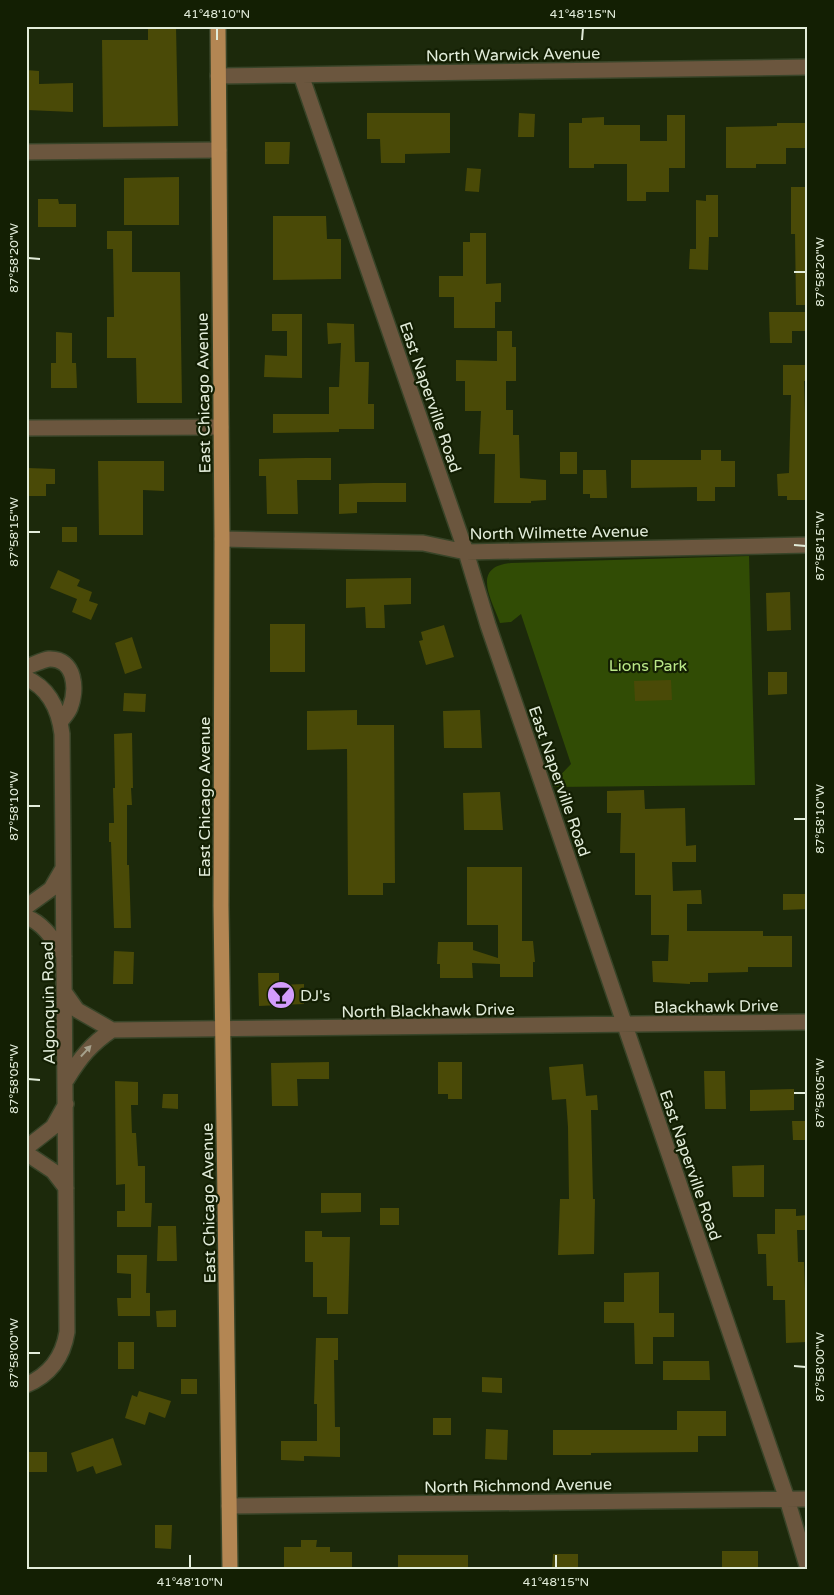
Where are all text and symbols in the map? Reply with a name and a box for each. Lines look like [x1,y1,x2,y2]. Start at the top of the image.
text: 41°48'10"N [184,7,250,21]
text: 41°48'15"N [550,7,616,21]
street label: North Warwick Avenue [426,43,600,67]
text: 87°58'20"W [7,223,21,293]
text: 87°58'20"W [813,237,827,307]
street label: East Chicago Avenue [193,313,215,473]
street label: East Naperville Road [395,319,465,475]
text: 87°58'15"W [7,497,21,567]
text: 87°58'15"W [813,511,827,581]
street label: North Wilmette Avenue [469,521,649,545]
park label: Lions Park [609,656,688,676]
street label: East Naperville Road [524,703,594,859]
street label: East Chicago Avenue [195,717,215,877]
text: 87°58'10"W [7,771,21,841]
text: 87°58'10"W [813,784,827,854]
street label: Algonquin Road [38,941,60,1065]
bar icon: DJ's [266,980,296,1010]
place label: DJ's [300,986,330,1006]
street label: Blackhawk Drive [653,996,779,1018]
street label: North Blackhawk Drive [341,999,515,1023]
text: 87°58'05"W [7,1044,21,1114]
one-way arrow [80,1046,92,1058]
text: 87°58'05"W [813,1058,827,1128]
street label: East Naperville Road [655,1087,725,1243]
street label: East Chicago Avenue [198,1123,220,1283]
text: 87°58'00"W [7,1318,21,1388]
text: 87°58'00"W [813,1332,827,1402]
street label: North Richmond Avenue [424,1474,612,1498]
text: 41°48'10"N [157,1575,223,1589]
text: 41°48'15"N [523,1575,589,1589]

